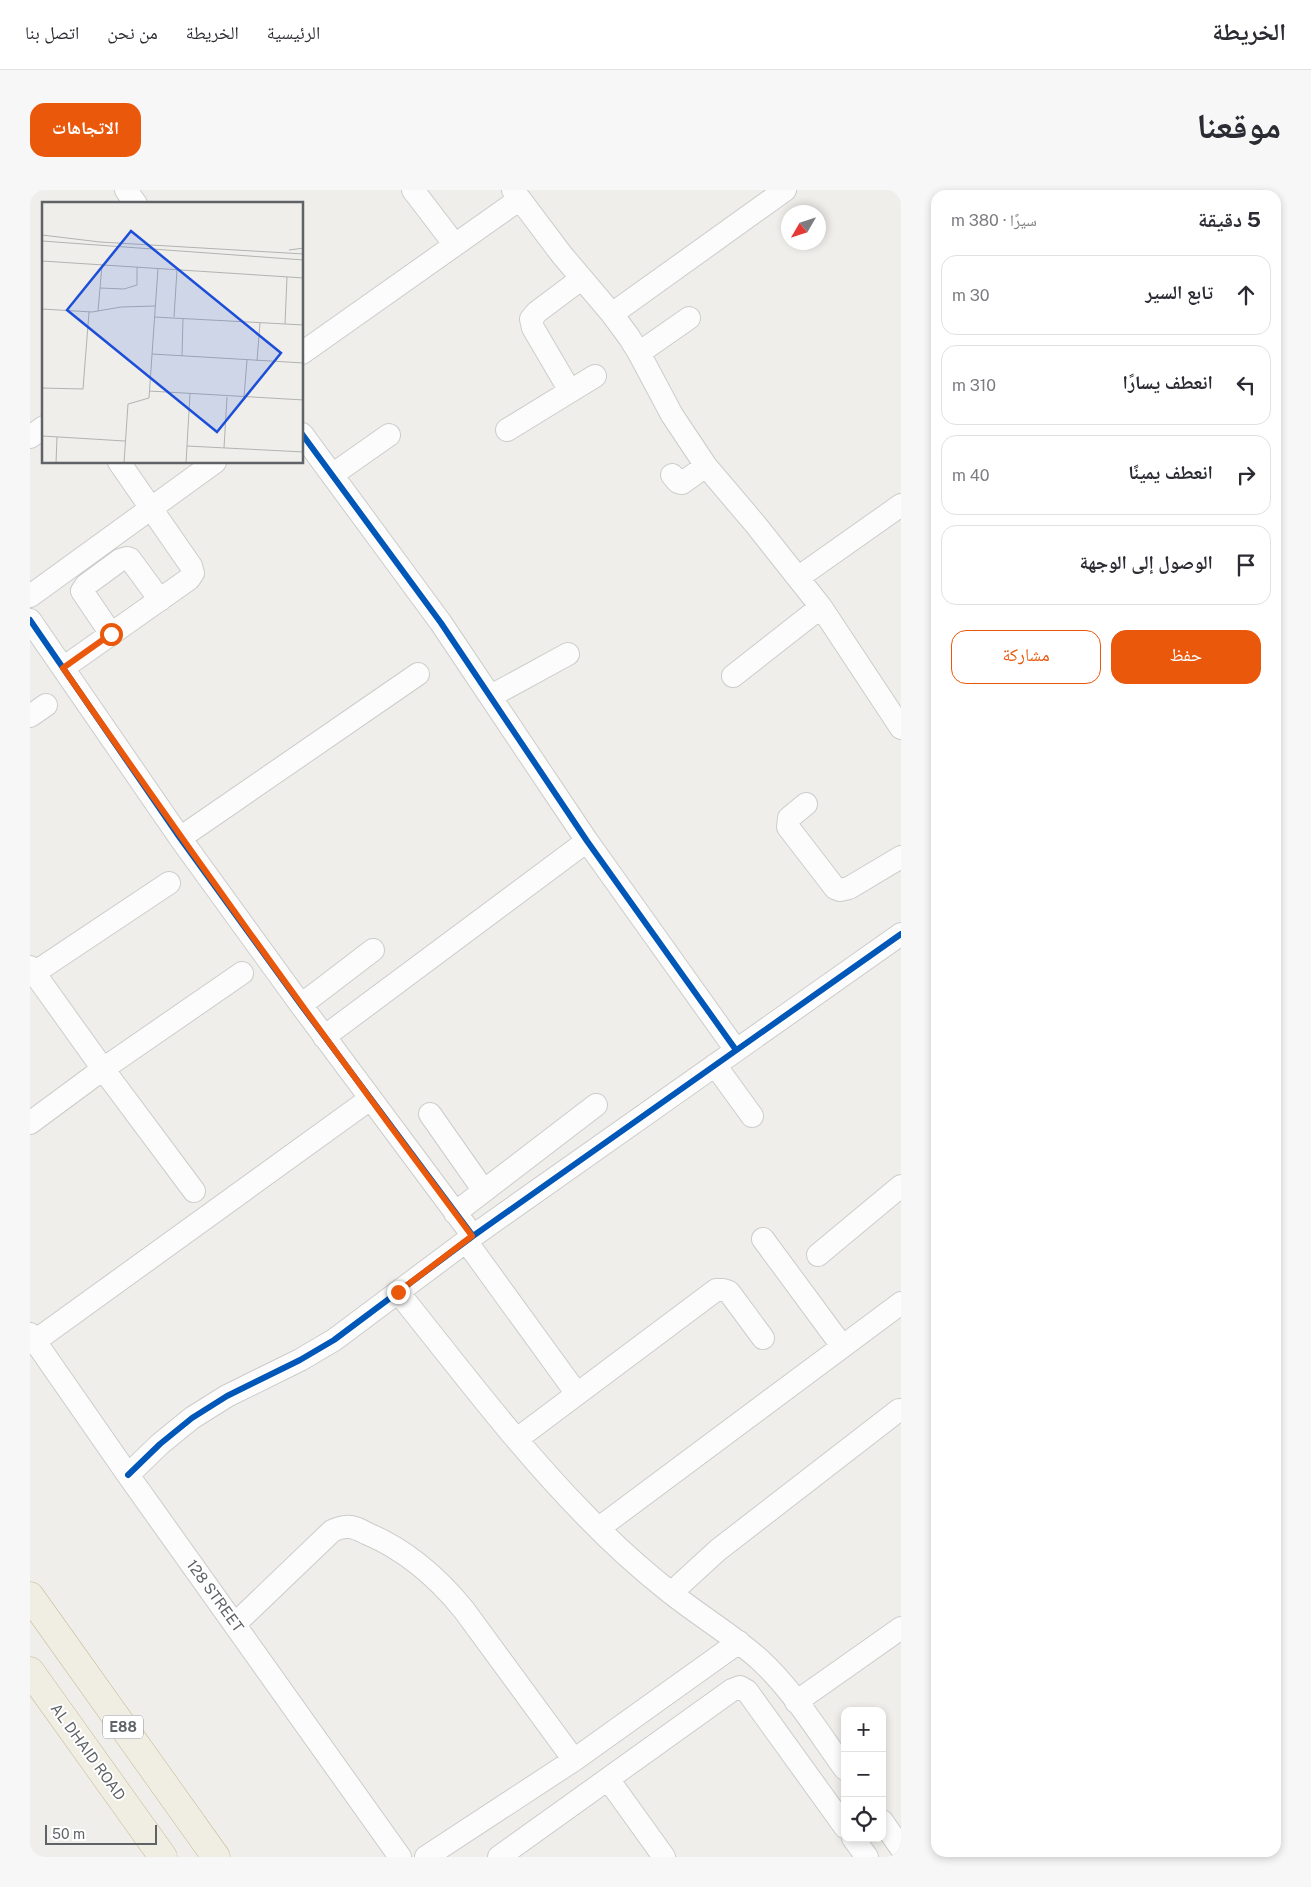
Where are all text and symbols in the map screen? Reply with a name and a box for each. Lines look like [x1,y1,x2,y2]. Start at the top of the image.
text: الخريطة [1212,17,1286,45]
text: اتصل بنا [25,22,79,43]
text: من نحن [107,22,158,43]
text: الخريطة [186,22,239,43]
text: الرئيسية [267,22,320,43]
button: الاتجاهات [30,103,141,157]
text: موقعنا [1196,105,1281,146]
inset map [42,202,304,464]
north arrow [781,205,826,250]
text: 5 دقيقة [1198,207,1261,232]
text: سيرًا · 380 m [951,211,1037,230]
text: تابع السير [1145,281,1213,303]
icon: ahead [1232,281,1260,309]
text: 30 m [952,286,990,305]
text: انعطف يسارًا [1123,371,1213,393]
icon: left [1232,371,1260,399]
text: 310 m [952,376,996,395]
text: انعطف يمينًا [1128,461,1213,483]
icon: right [1232,461,1260,489]
text: 40 m [952,466,990,485]
text: الوصول إلى الوجهة [1079,551,1213,573]
icon: arrive [1232,551,1260,579]
route start [100,623,123,646]
button: مشاركة [951,630,1101,684]
button: حفظ [1111,630,1261,684]
route end [387,1281,410,1304]
street label: 128 STREET [184,1556,247,1635]
street label: AL DHAID ROAD [48,1700,129,1803]
map controls [841,1707,886,1842]
button: + [841,1707,886,1752]
road number: E88 [103,1715,143,1738]
button: − [841,1752,886,1797]
button: locate [841,1797,886,1842]
scale bar [45,1822,158,1845]
text: 50 m [52,1826,85,1842]

